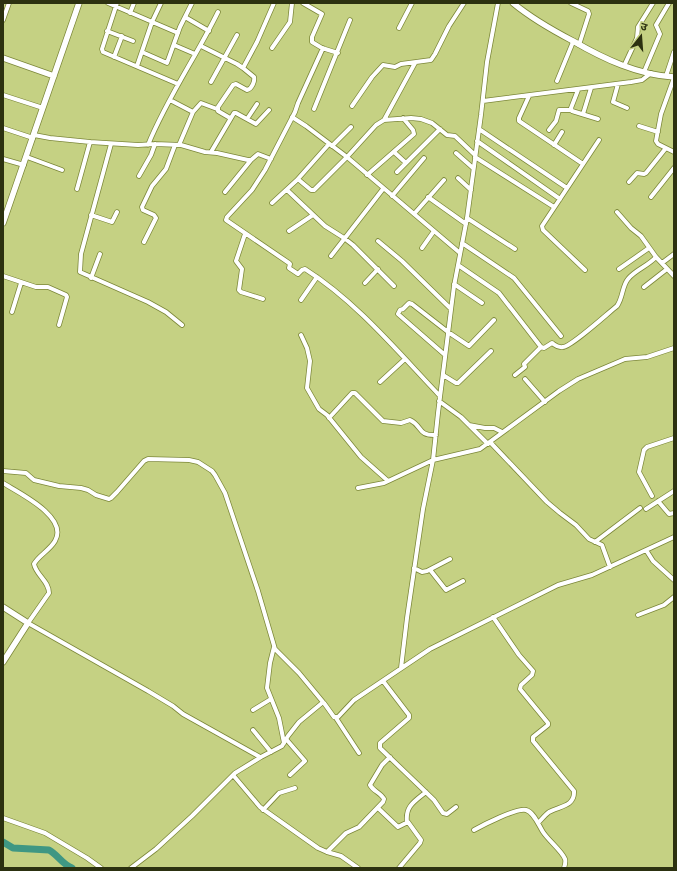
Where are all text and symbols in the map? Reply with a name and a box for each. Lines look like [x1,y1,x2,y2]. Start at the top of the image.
north arrow [621,16,661,56]
text: उ [639,19,650,33]

